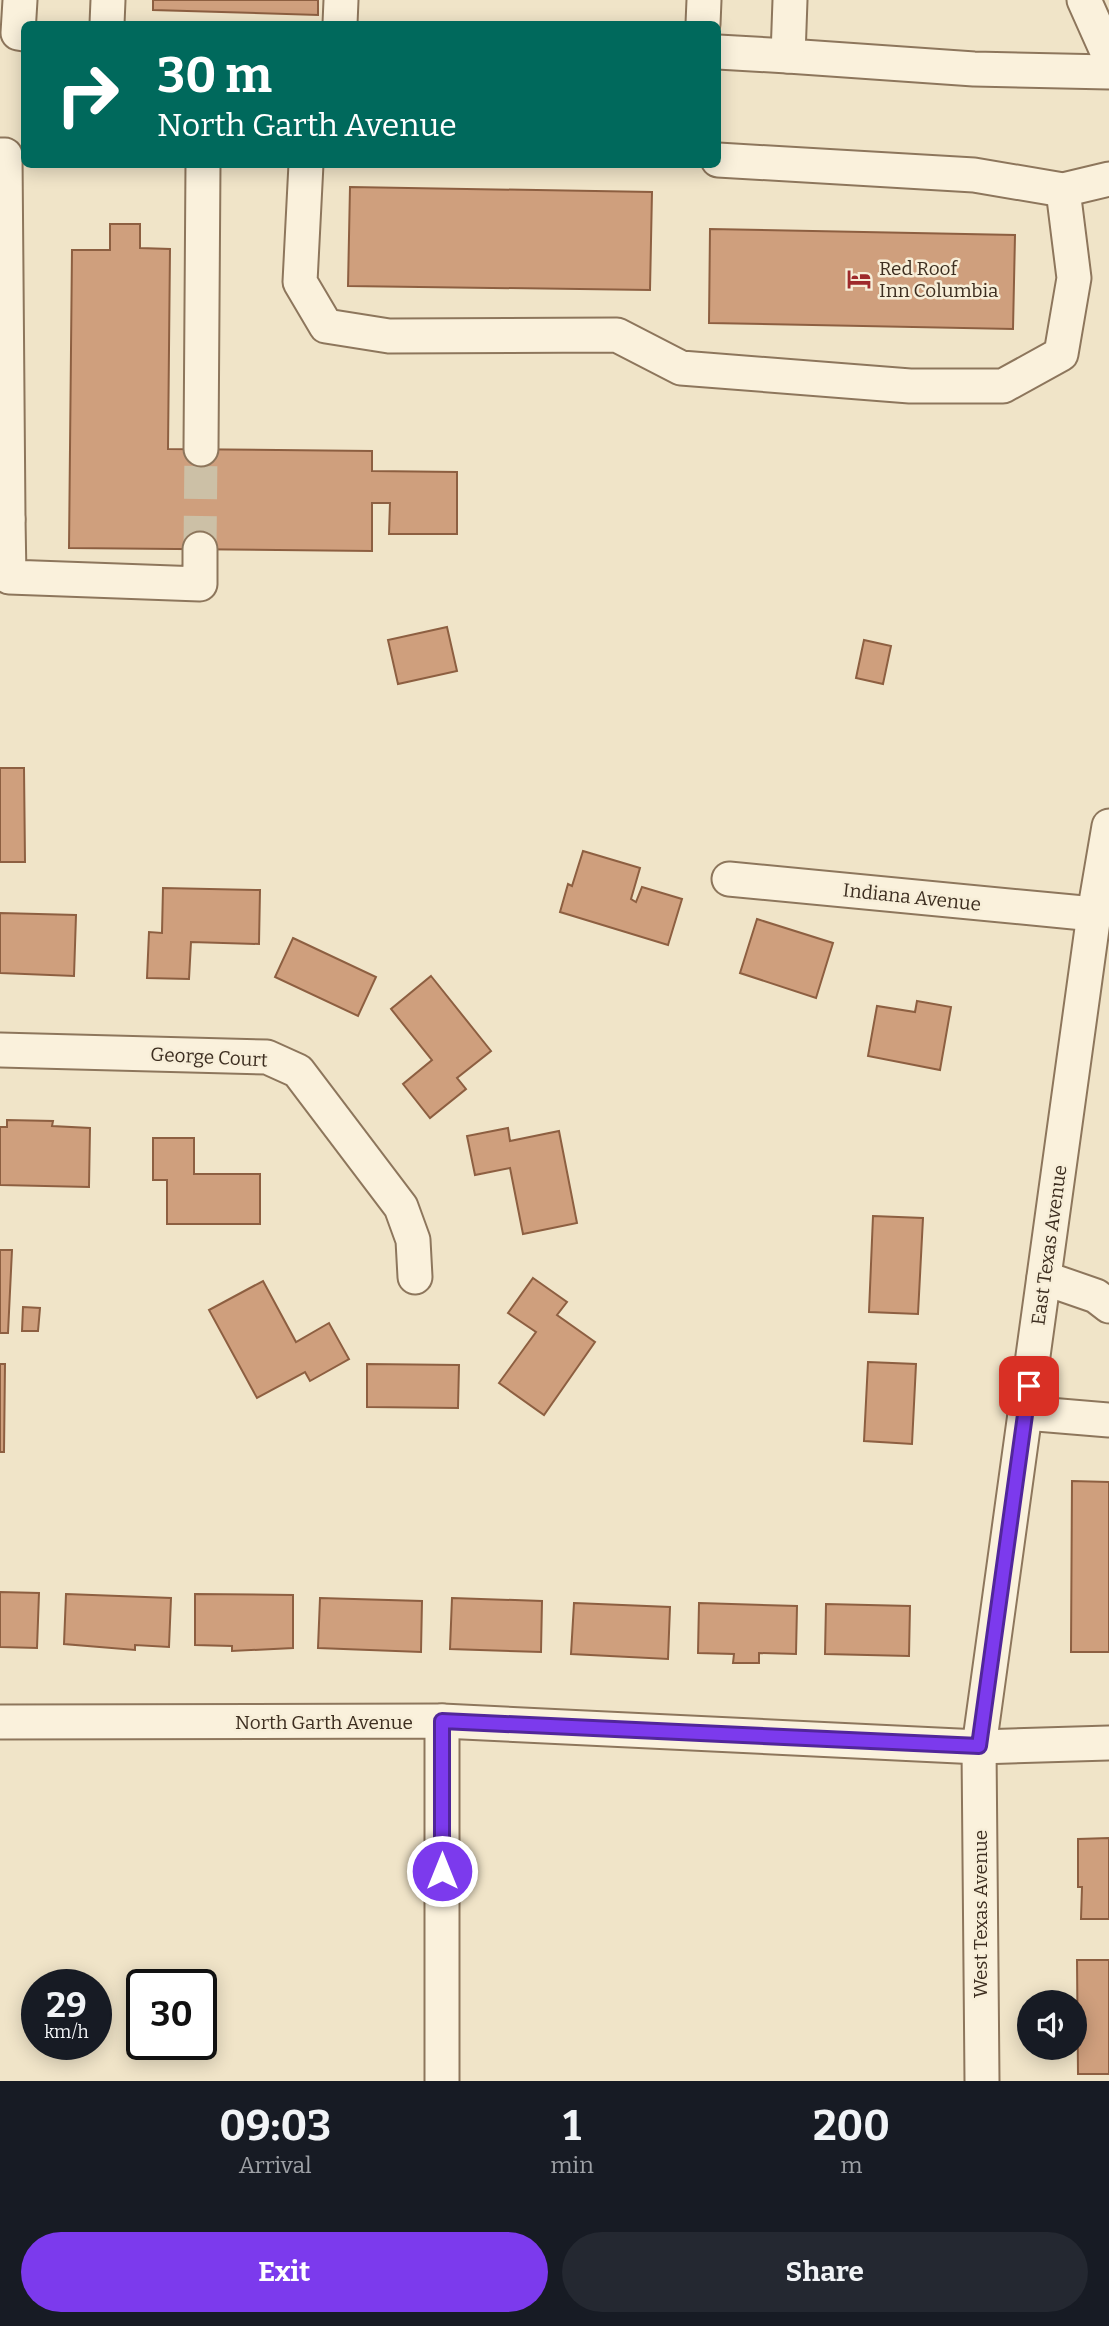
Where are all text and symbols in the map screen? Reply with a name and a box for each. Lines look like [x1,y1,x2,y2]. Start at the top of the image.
text: 30 m [157,46,272,105]
icon: right [42,49,133,140]
text: North Garth Avenue [157,106,457,144]
place label: Red Roof Inn Columbia [879,257,999,302]
hotel icon: Red Roof Inn Columbia [845,265,873,293]
street label: Indiana Avenue [842,878,982,916]
street label: George Court [150,1042,268,1072]
street label: East Texas Avenue [1026,1163,1072,1327]
pin [999,1356,1059,1416]
icon: arrive [1010,1367,1048,1405]
street label: North Garth Avenue [235,1711,413,1734]
street label: West Texas Avenue [969,1830,992,1998]
position arrow [405,1834,479,1908]
speed limit sign: 30 [126,1969,217,2060]
text: 29 [46,1984,87,2026]
map controls [1017,1990,1087,2060]
button: sound [1017,1990,1087,2060]
text: km/h [44,2021,89,2043]
text: 09:03 [219,2101,331,2151]
text: 1 [563,2101,581,2151]
text: 200 [813,2101,890,2151]
text: Arrival [239,2151,312,2179]
text: min [550,2151,594,2179]
text: m [840,2151,862,2179]
button: Exit [21,2232,548,2312]
button: Share [562,2232,1088,2312]

